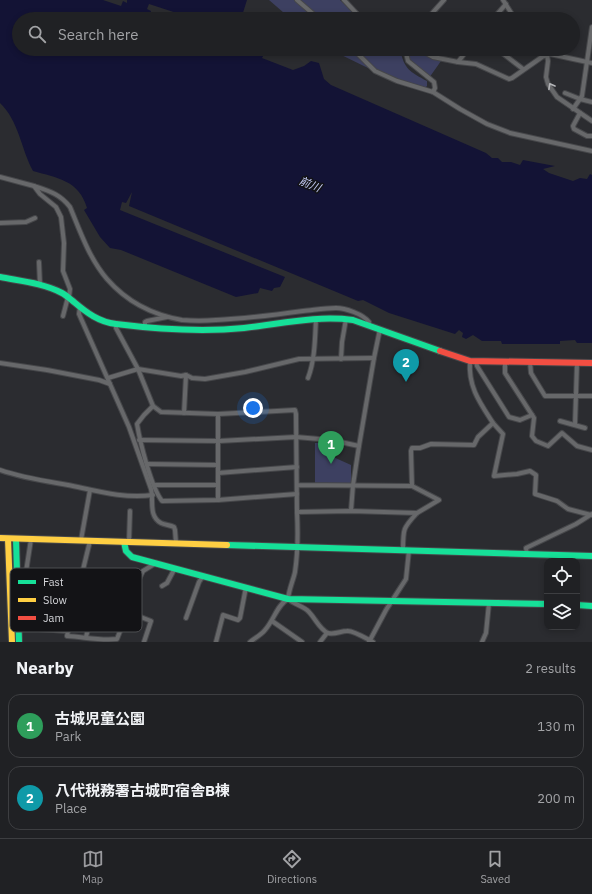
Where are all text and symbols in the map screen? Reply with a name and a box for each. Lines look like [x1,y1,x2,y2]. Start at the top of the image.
search box [12,12,580,56]
icon: search [26,23,48,45]
text: Search here [58,25,138,44]
one-way arrow [548,83,555,90]
water label: 前川 [297,173,324,195]
pin: 2 [393,349,419,382]
your location [243,398,263,418]
pin: 1 [318,431,344,464]
map controls [544,558,580,630]
button: locate [544,558,580,594]
legend [10,568,142,632]
text: Fast [43,575,64,589]
text: Slow [43,593,67,607]
button: layers [544,594,580,630]
text: Jam [43,611,64,625]
text: Nearby [16,657,74,679]
text: 2 results [525,660,576,677]
text: 古城児童公園 [55,709,145,728]
text: 1 [26,718,34,735]
text: 130 m [537,718,575,735]
text: Park [55,728,81,745]
text: 八代税務署古城町宿舎B棟 [55,781,230,800]
text: 2 [26,790,34,807]
text: 200 m [537,790,575,807]
text: Place [55,800,87,817]
tab: Map [82,848,104,886]
tab: Directions [267,848,317,886]
tab: Saved [480,848,510,886]

